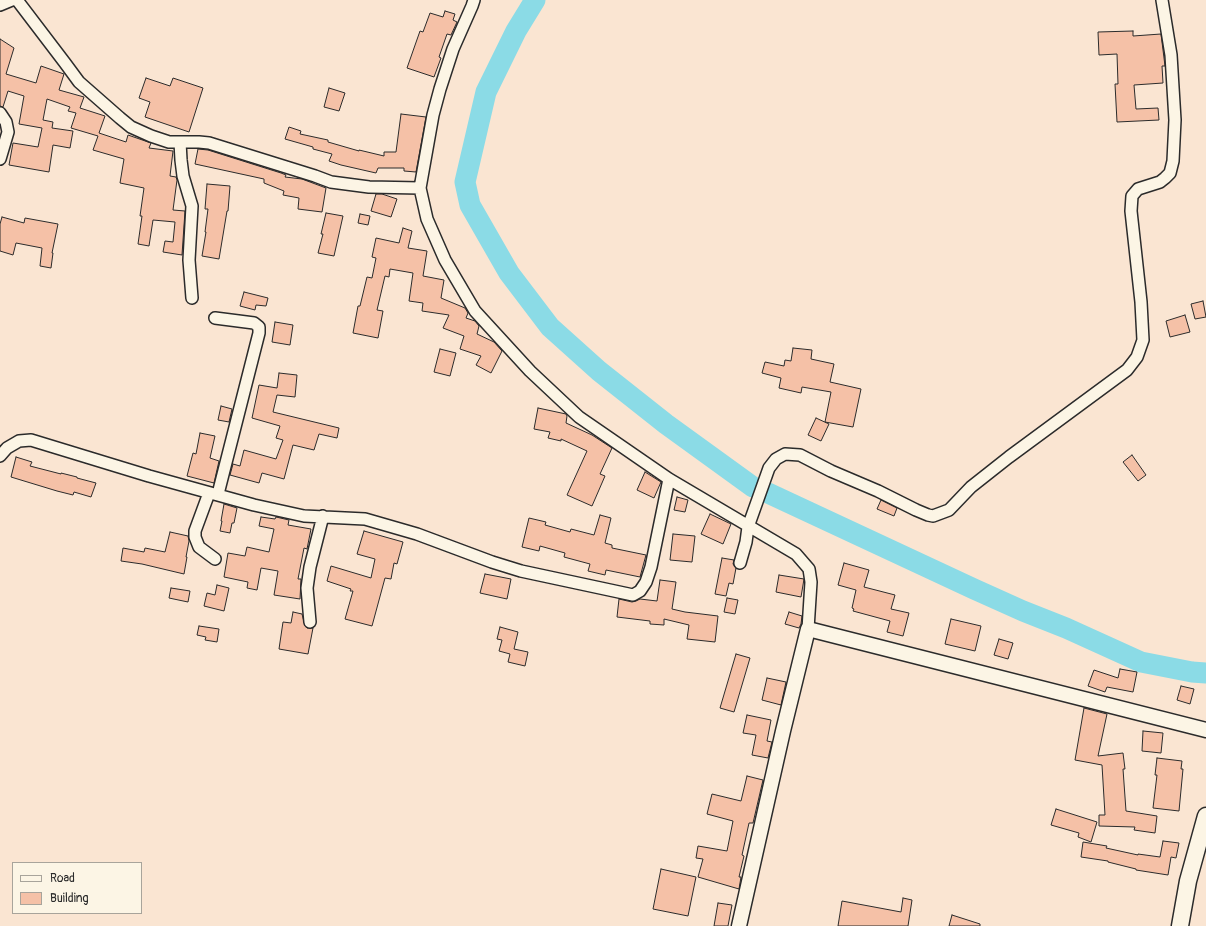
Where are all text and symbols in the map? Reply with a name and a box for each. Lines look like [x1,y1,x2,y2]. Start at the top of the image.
legend [12,862,142,914]
text: Road [50,871,75,886]
text: Building [50,891,89,906]

